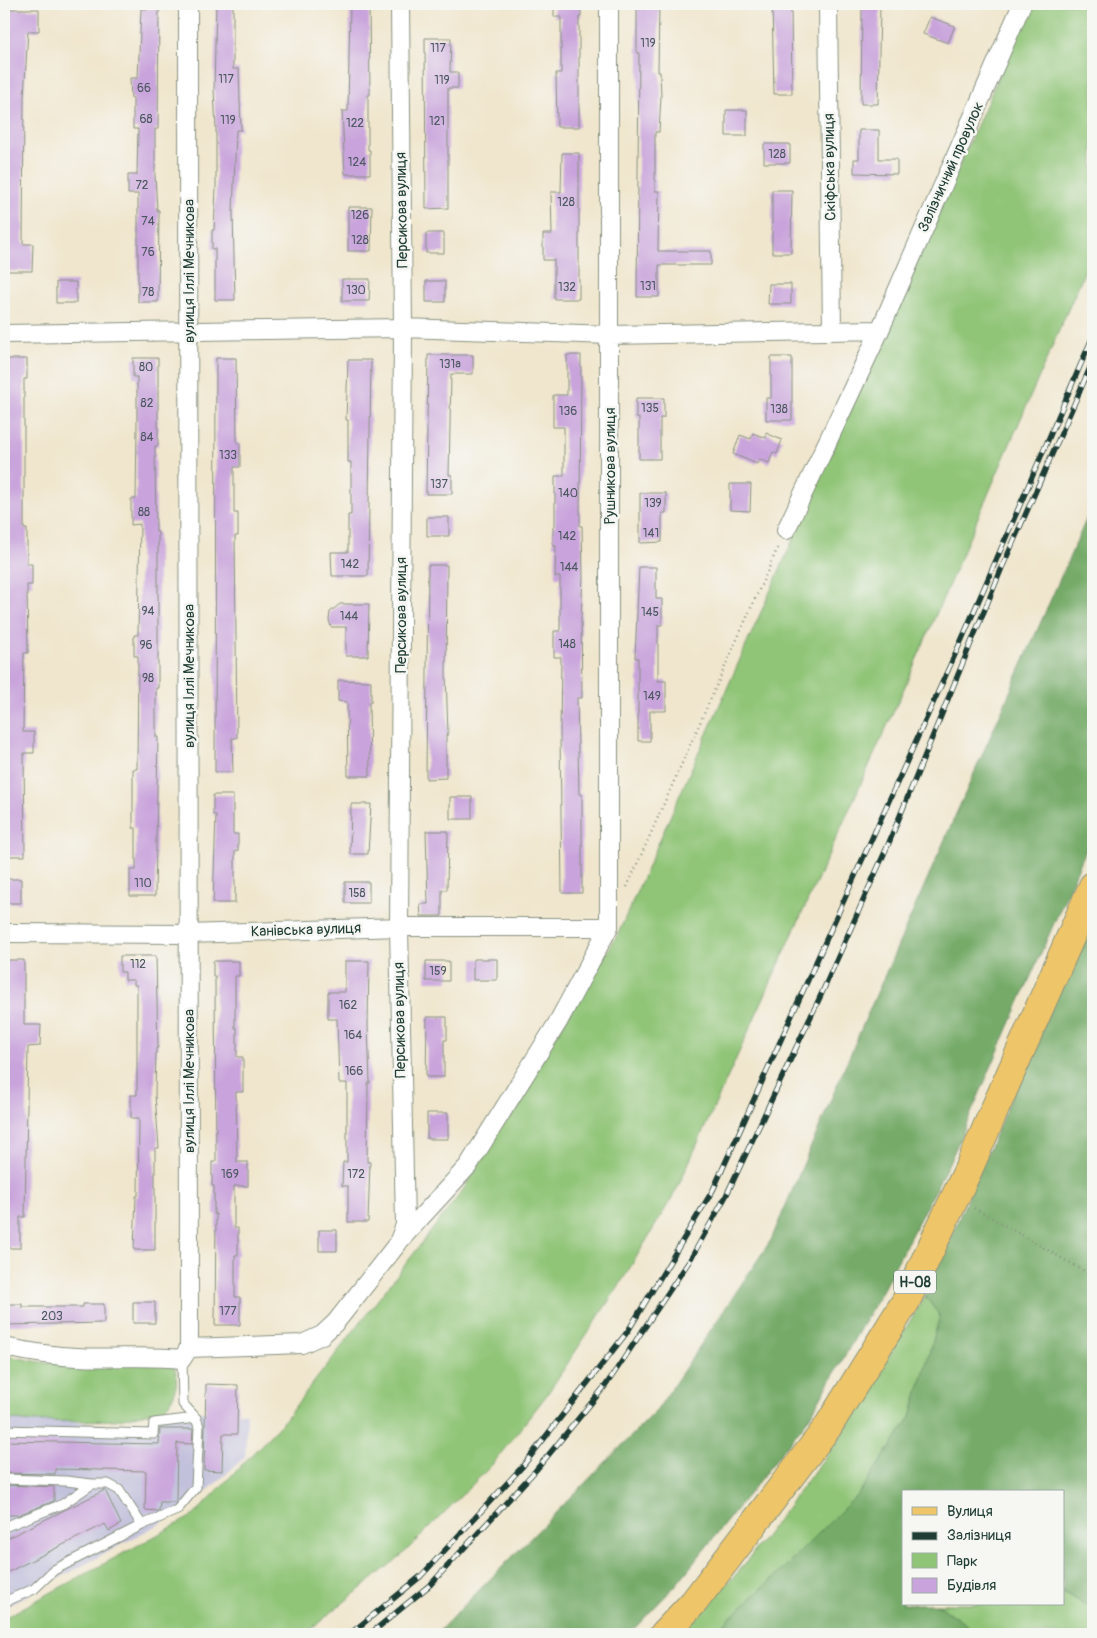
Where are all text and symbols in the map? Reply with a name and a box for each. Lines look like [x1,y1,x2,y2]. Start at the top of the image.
house number: 119 [640,36,656,51]
house number: 117 [430,41,447,56]
house number: 117 [218,72,235,87]
house number: 119 [434,73,450,88]
house number: 66 [137,81,151,96]
street label: Залізничний провулок [914,99,988,235]
house number: 68 [139,112,153,127]
house number: 119 [220,113,236,128]
street label: Скіфська вулиця [820,113,840,221]
house number: 121 [429,114,445,129]
house number: 122 [346,116,364,131]
house number: 128 [768,147,786,162]
street label: Персикова вулиця [391,152,413,268]
house number: 124 [348,155,366,170]
house number: 72 [135,178,149,193]
house number: 128 [557,195,575,210]
street label: вулиця Іллі Мечникова [180,199,199,343]
house number: 126 [351,208,369,223]
house number: 74 [141,214,155,229]
house number: 128 [351,233,369,248]
house number: 76 [141,245,155,260]
house number: 131 [640,279,656,294]
house number: 132 [558,280,576,295]
house number: 130 [346,283,366,298]
house number: 78 [142,285,154,300]
house number: 131а [439,357,461,372]
house number: 80 [139,360,153,375]
house number: 82 [141,396,154,411]
house number: 135 [641,401,659,416]
house number: 138 [770,402,788,417]
house number: 136 [559,404,577,419]
street label: Рушникова вулиця [601,408,620,524]
house number: 84 [140,430,154,445]
house number: 133 [219,448,237,463]
house number: 137 [430,477,449,492]
house number: 140 [558,486,578,501]
house number: 139 [644,496,662,511]
house number: 88 [138,505,150,520]
house number: 141 [643,526,659,541]
house number: 142 [558,529,576,544]
house number: 142 [341,557,359,572]
street label: Персикова вулиця [392,557,411,673]
house number: 144 [560,560,578,575]
house number: 94 [141,604,155,619]
street label: вулиця Іллі Мечникова [180,604,199,748]
house number: 145 [641,605,659,620]
house number: 144 [340,609,358,624]
house number: 148 [558,637,576,652]
house number: 96 [139,638,153,653]
house number: 98 [142,671,154,686]
house number: 149 [643,689,661,704]
house number: 110 [134,876,152,891]
house number: 158 [348,886,366,901]
street label: Канівська вулиця [250,919,362,941]
house number: 112 [130,957,146,972]
street label: Персикова вулиця [389,962,411,1078]
house number: 159 [429,964,447,979]
house number: 162 [339,998,357,1013]
street label: вулиця Іллі Мечникова [180,1009,199,1153]
house number: 164 [344,1028,362,1043]
house number: 166 [345,1064,363,1079]
house number: 169 [221,1167,239,1182]
house number: 172 [347,1167,365,1182]
road number: Н-08 [894,1270,936,1294]
house number: 177 [219,1304,237,1319]
house number: 203 [41,1309,63,1324]
legend [902,1490,1064,1606]
text: Вулиця [947,1502,993,1521]
text: Залізниця [947,1526,1011,1545]
text: Парк [947,1552,978,1571]
text: Будівля [947,1576,996,1595]

